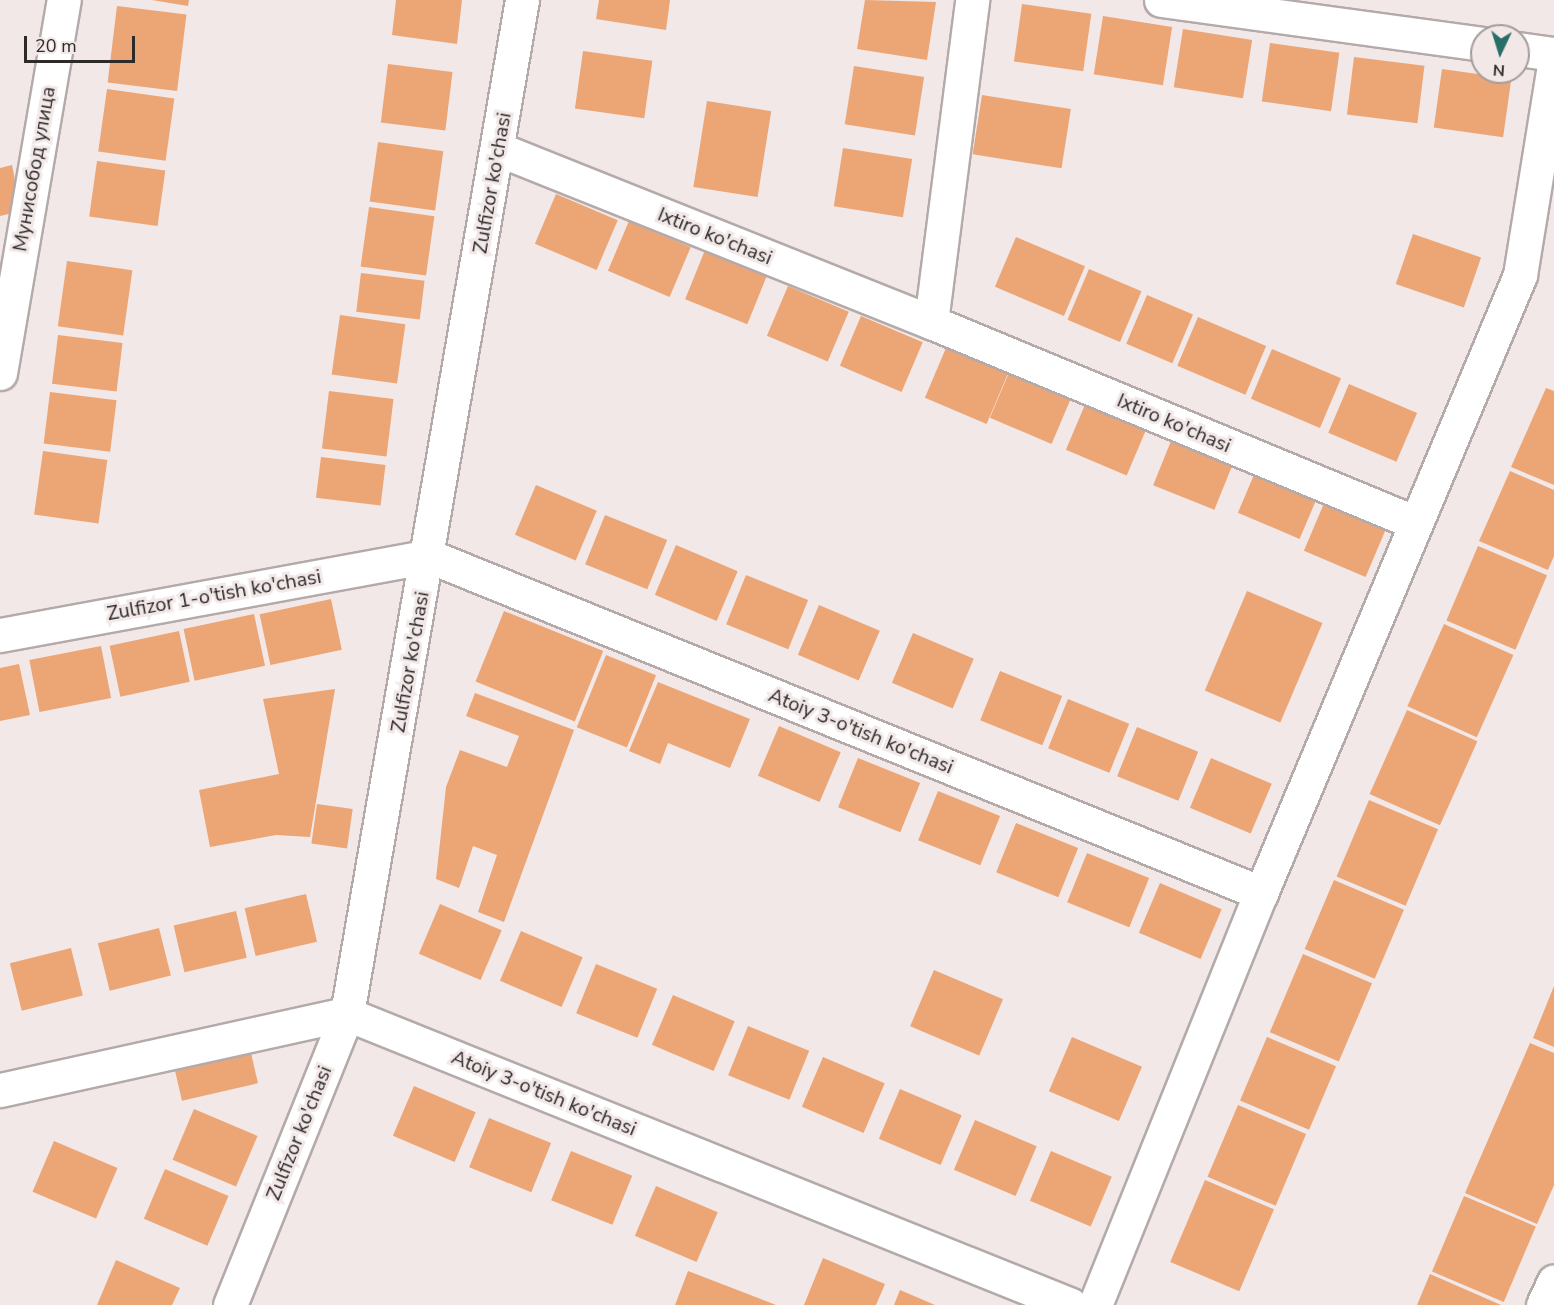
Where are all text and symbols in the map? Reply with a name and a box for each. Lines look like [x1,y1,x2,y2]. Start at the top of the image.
scale bar [27,24,138,62]
north arrow [1470,24,1530,84]
text: 20 m [35,34,77,58]
text: N [1492,59,1506,81]
street label: Мунисобод улица [8,85,60,253]
street label: Zulfizor ko'chasi [468,111,516,255]
street label: Ixtiro ko'chasi [654,202,776,270]
street label: Ixtiro ko'chasi [1113,388,1235,458]
street label: Zulfizor 1-o'tish ko'chasi [105,564,323,626]
street label: Zulfizor ko'chasi [386,590,434,734]
street label: Atoiy 3-o'tish ko'chasi [765,683,957,779]
street label: Atoiy 3-o'tish ko'chasi [448,1045,640,1141]
street label: Zulfizor ko'chasi [261,1062,337,1204]

